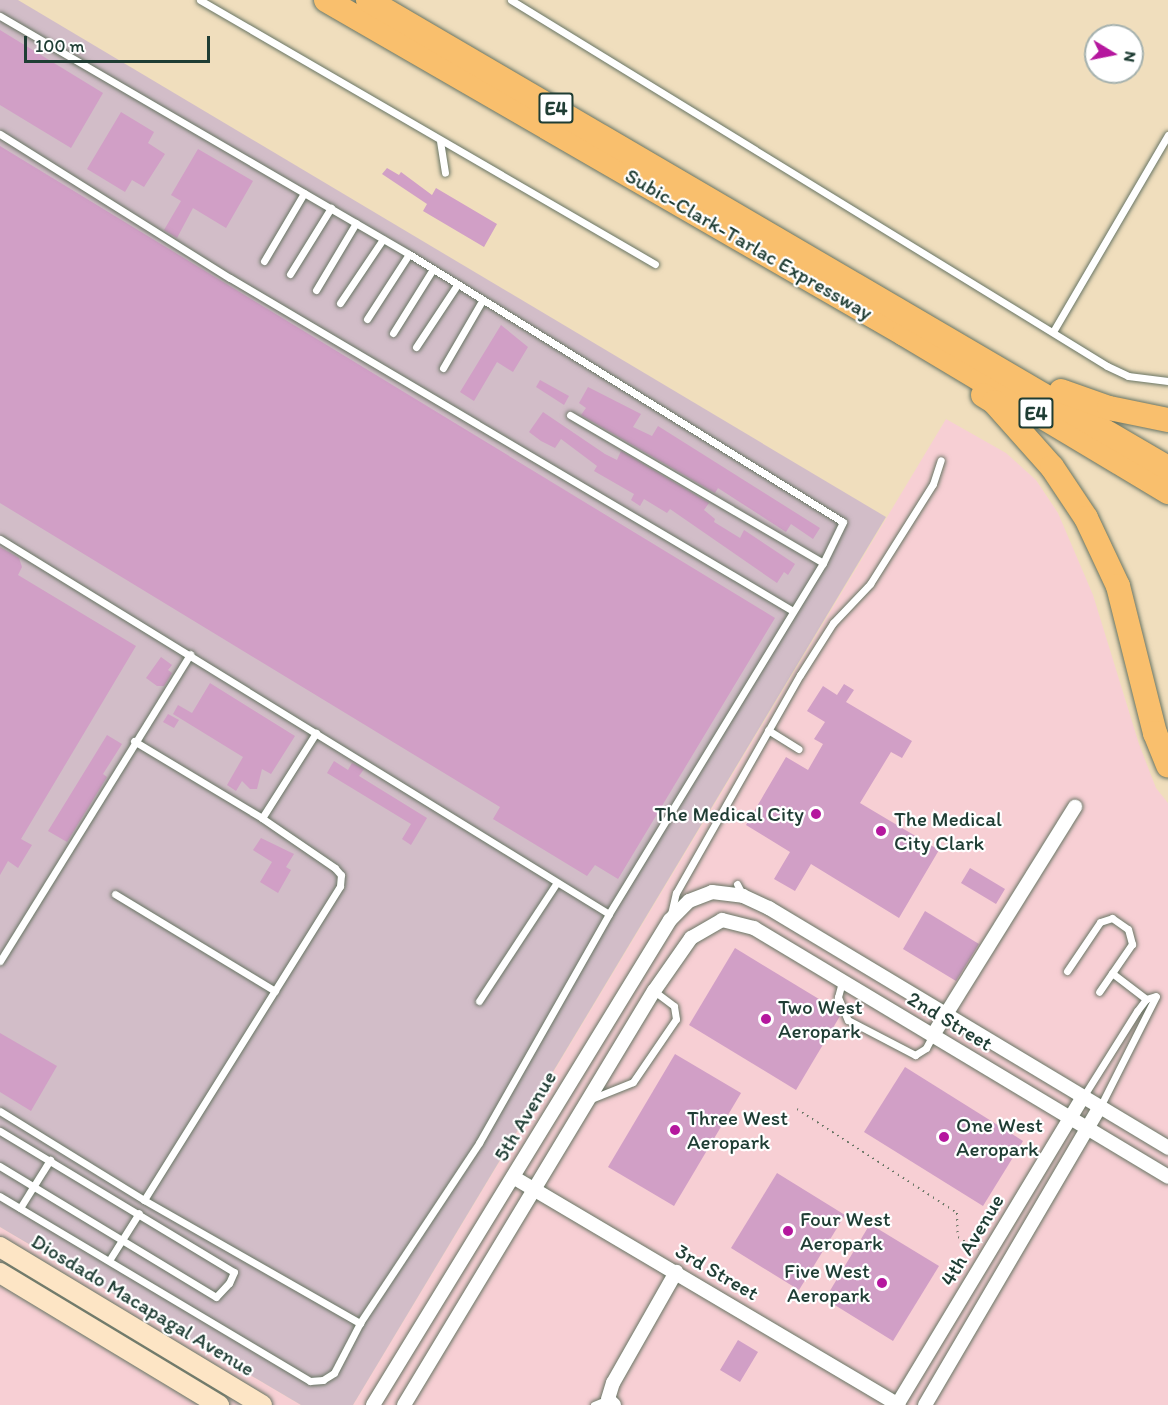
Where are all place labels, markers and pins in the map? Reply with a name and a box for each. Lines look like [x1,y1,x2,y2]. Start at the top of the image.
place label: The Medical City [655,801,804,827]
place label: The Medical City Clark [894,806,1002,856]
marker: The Medical City [809,807,823,821]
marker: The Medical City Clark [872,822,890,840]
place label: Two West Aeropark [778,994,862,1044]
marker: Two West Aeropark [759,1012,773,1026]
place label: Three West Aeropark [687,1105,787,1155]
place label: One West Aeropark [956,1112,1042,1162]
marker: Three West Aeropark [668,1123,682,1137]
marker: One West Aeropark [937,1130,951,1144]
place label: Four West Aeropark [800,1206,890,1256]
marker: Four West Aeropark [781,1224,795,1238]
place label: Five West Aeropark [785,1258,870,1308]
marker: Five West Aeropark [875,1276,889,1290]

